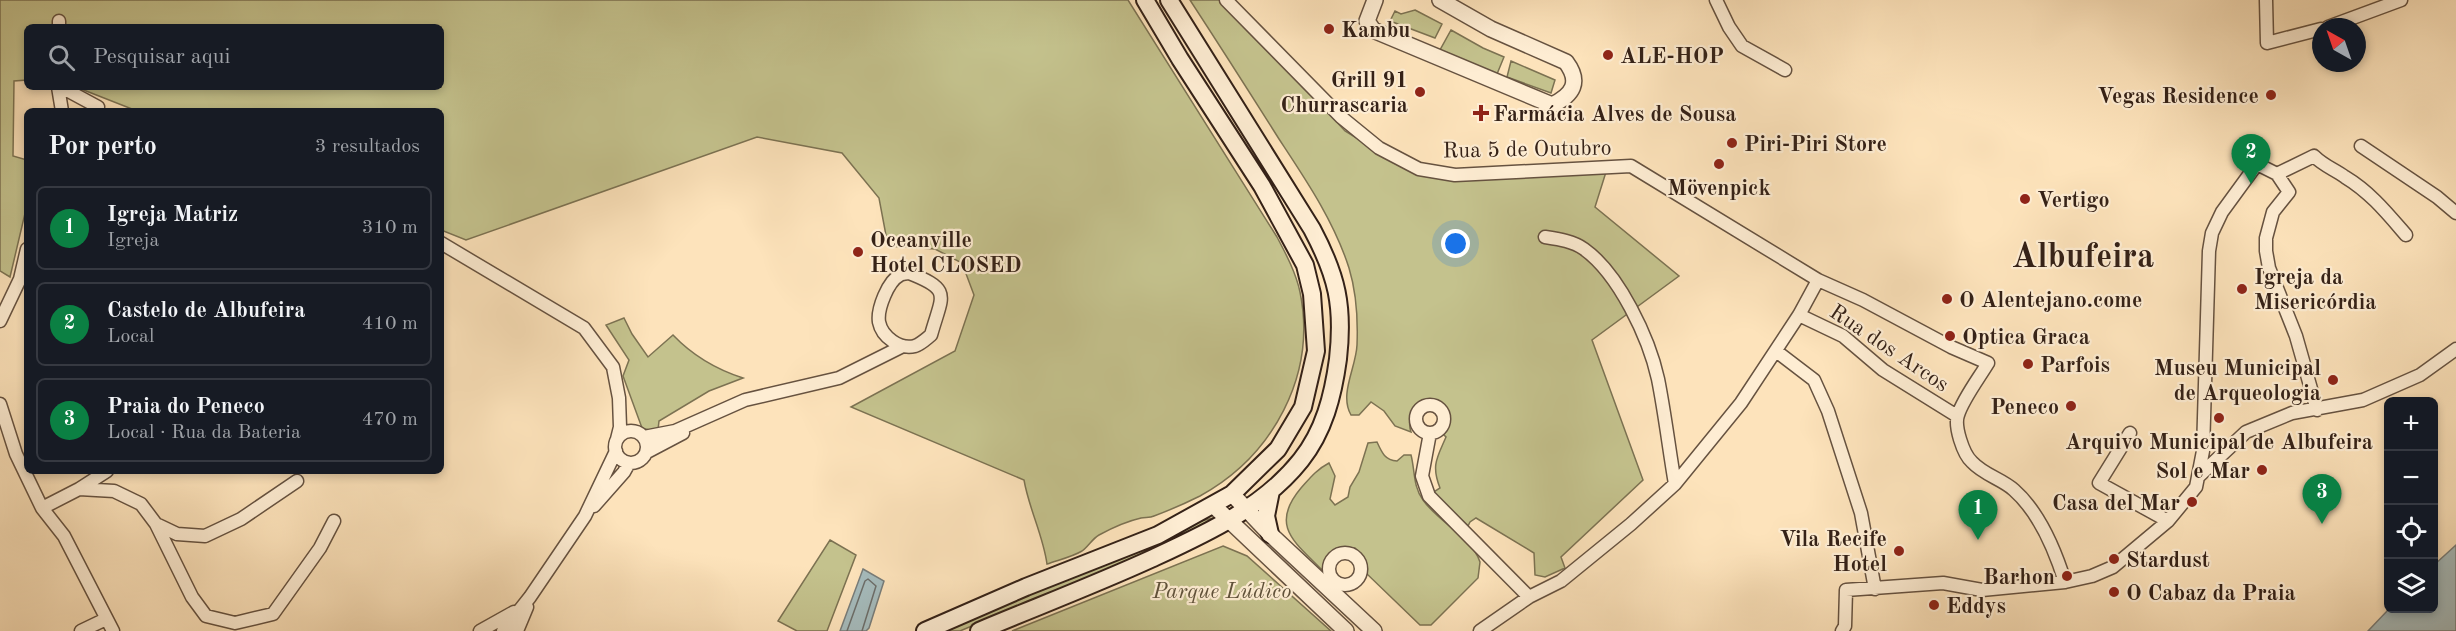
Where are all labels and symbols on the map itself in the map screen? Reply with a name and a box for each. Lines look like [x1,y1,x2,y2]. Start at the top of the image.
north arrow [2312,18,2366,72]
place label: Kambu [1341,20,1410,42]
marker: Kambu [1322,22,1336,36]
place label: ALE-HOP [1620,46,1724,68]
marker: ALE-HOP [1601,48,1615,62]
place label: Grill 91 Churrascaria [1281,70,1408,117]
marker: Grill 91 Churrascaria [1413,85,1427,99]
place label: Vegas Residence [2097,86,2259,108]
marker: Vegas Residence [2264,88,2278,102]
place label: Farmácia Alves de Sousa [1493,104,1736,126]
marker: Farmácia Alves de Sousa [1474,106,1488,120]
place label: Piri-Piri Store [1744,134,1887,156]
pin: 2 [2232,134,2270,184]
marker: Piri-Piri Store [1725,136,1739,150]
street label: Rua 5 de Outubro [1442,138,1612,162]
marker: Mövenpick [1712,157,1726,171]
place label: Mövenpick [1667,178,1771,200]
place label: Vertigo [2037,190,2110,212]
marker: Vertigo [2018,192,2032,206]
your location [1441,229,1470,258]
place label: Oceanville Hotel CLOSED [870,230,1022,277]
district label: Albufeira [2012,241,2154,275]
marker: Oceanville Hotel CLOSED [851,245,865,259]
place label: Igreja da Misericórdia [2254,267,2376,314]
marker: Igreja da Misericórdia [2235,282,2249,296]
place label: O Alentejano.come [1959,290,2142,312]
marker: O Alentejano.come [1940,292,1954,306]
street label: Rua dos Arcos [1825,301,1952,397]
place label: Optica Graca [1962,327,2090,349]
marker: Optica Graca [1943,329,1957,343]
place label: Parfois [2040,355,2110,377]
marker: Parfois [2021,357,2035,371]
place label: Museu Municipal de Arqueologia [2154,358,2321,405]
marker: Museu Municipal de Arqueologia [2326,373,2340,387]
place label: Peneco [1990,397,2059,419]
marker: Peneco [2064,399,2078,413]
marker: Arquivo Municipal de Albufeira [2212,411,2226,425]
place label: Arquivo Municipal de Albufeira [2065,432,2373,454]
place label: Sol e Mar [2155,461,2250,483]
marker: Sol e Mar [2255,463,2269,477]
pin: 3 [2302,474,2342,524]
pin: 1 [1958,490,1998,540]
place label: Casa del Mar [2052,493,2180,515]
marker: Casa del Mar [2185,495,2199,509]
place label: Vila Recife Hotel [1779,529,1887,576]
marker: Vila Recife Hotel [1892,544,1906,558]
place label: Stardust [2126,550,2210,572]
marker: Stardust [2107,552,2121,566]
place label: Barhon [1983,567,2055,589]
marker: Barhon [2060,569,2074,583]
park label: Parque Lúdico [1151,581,1292,603]
place label: O Cabaz da Praia [2126,583,2296,605]
marker: O Cabaz da Praia [2107,585,2121,599]
place label: Eddys [1946,596,2006,618]
marker: Eddys [1927,598,1941,612]

